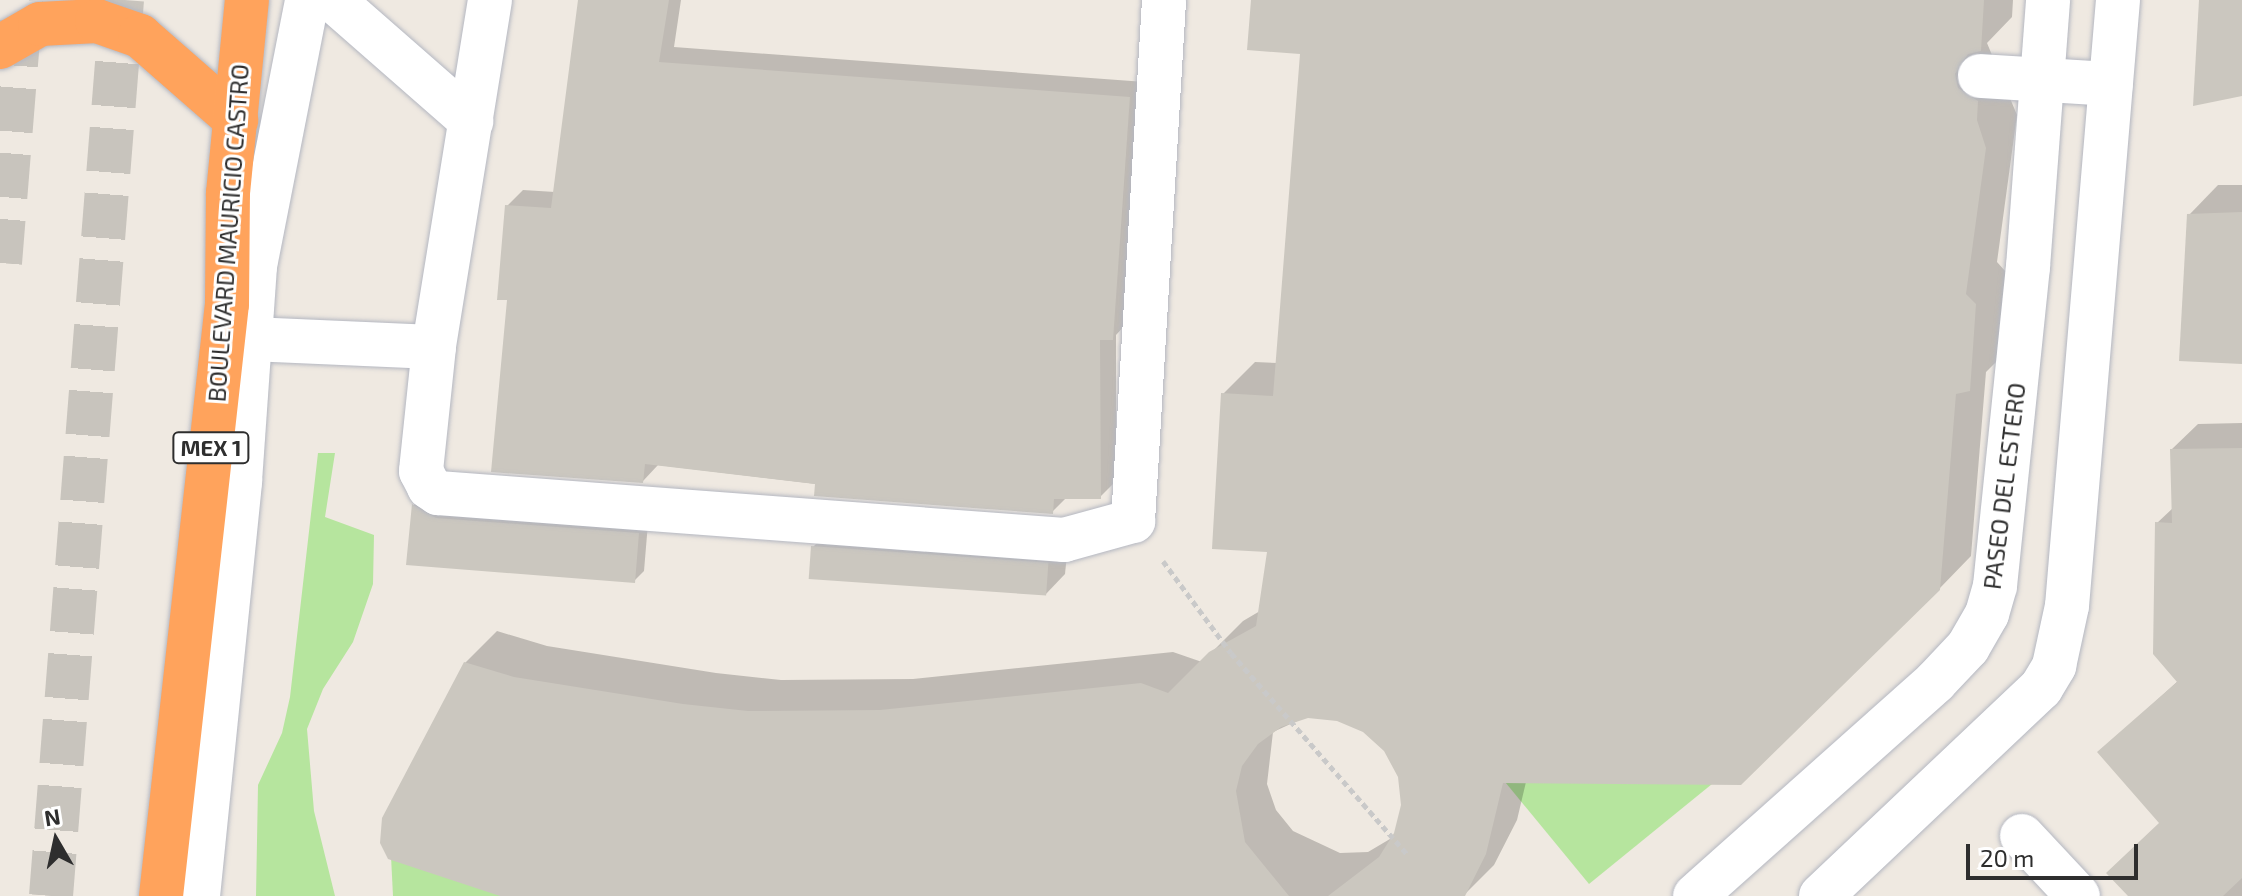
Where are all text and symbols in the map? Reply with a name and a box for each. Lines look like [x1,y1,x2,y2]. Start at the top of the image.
street label: BOULEVARD MAURICIO CASTRO [202,63,254,403]
street label: PASEO DEL ESTERO [1977,381,2031,591]
road number: MEX 1 [171,430,251,466]
north arrow [16,800,96,880]
text: N [42,802,62,830]
scale bar [1970,828,2142,878]
text: 20 m [1980,843,2034,872]

